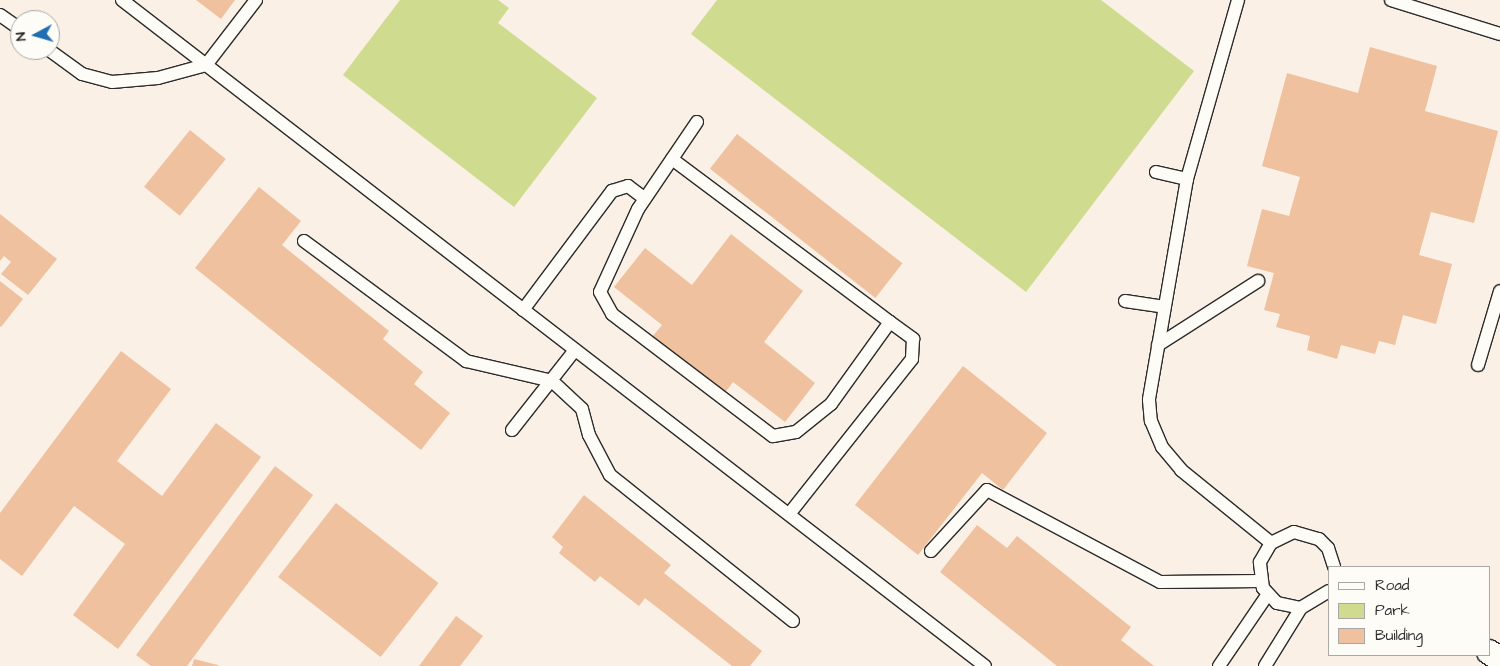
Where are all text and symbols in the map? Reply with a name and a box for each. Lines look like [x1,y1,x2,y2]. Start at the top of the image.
north arrow [10,10,60,60]
text: N [11,31,31,42]
legend [1328,566,1490,656]
text: Road [1375,575,1409,596]
text: Park [1375,600,1410,621]
text: Building [1375,625,1423,646]

